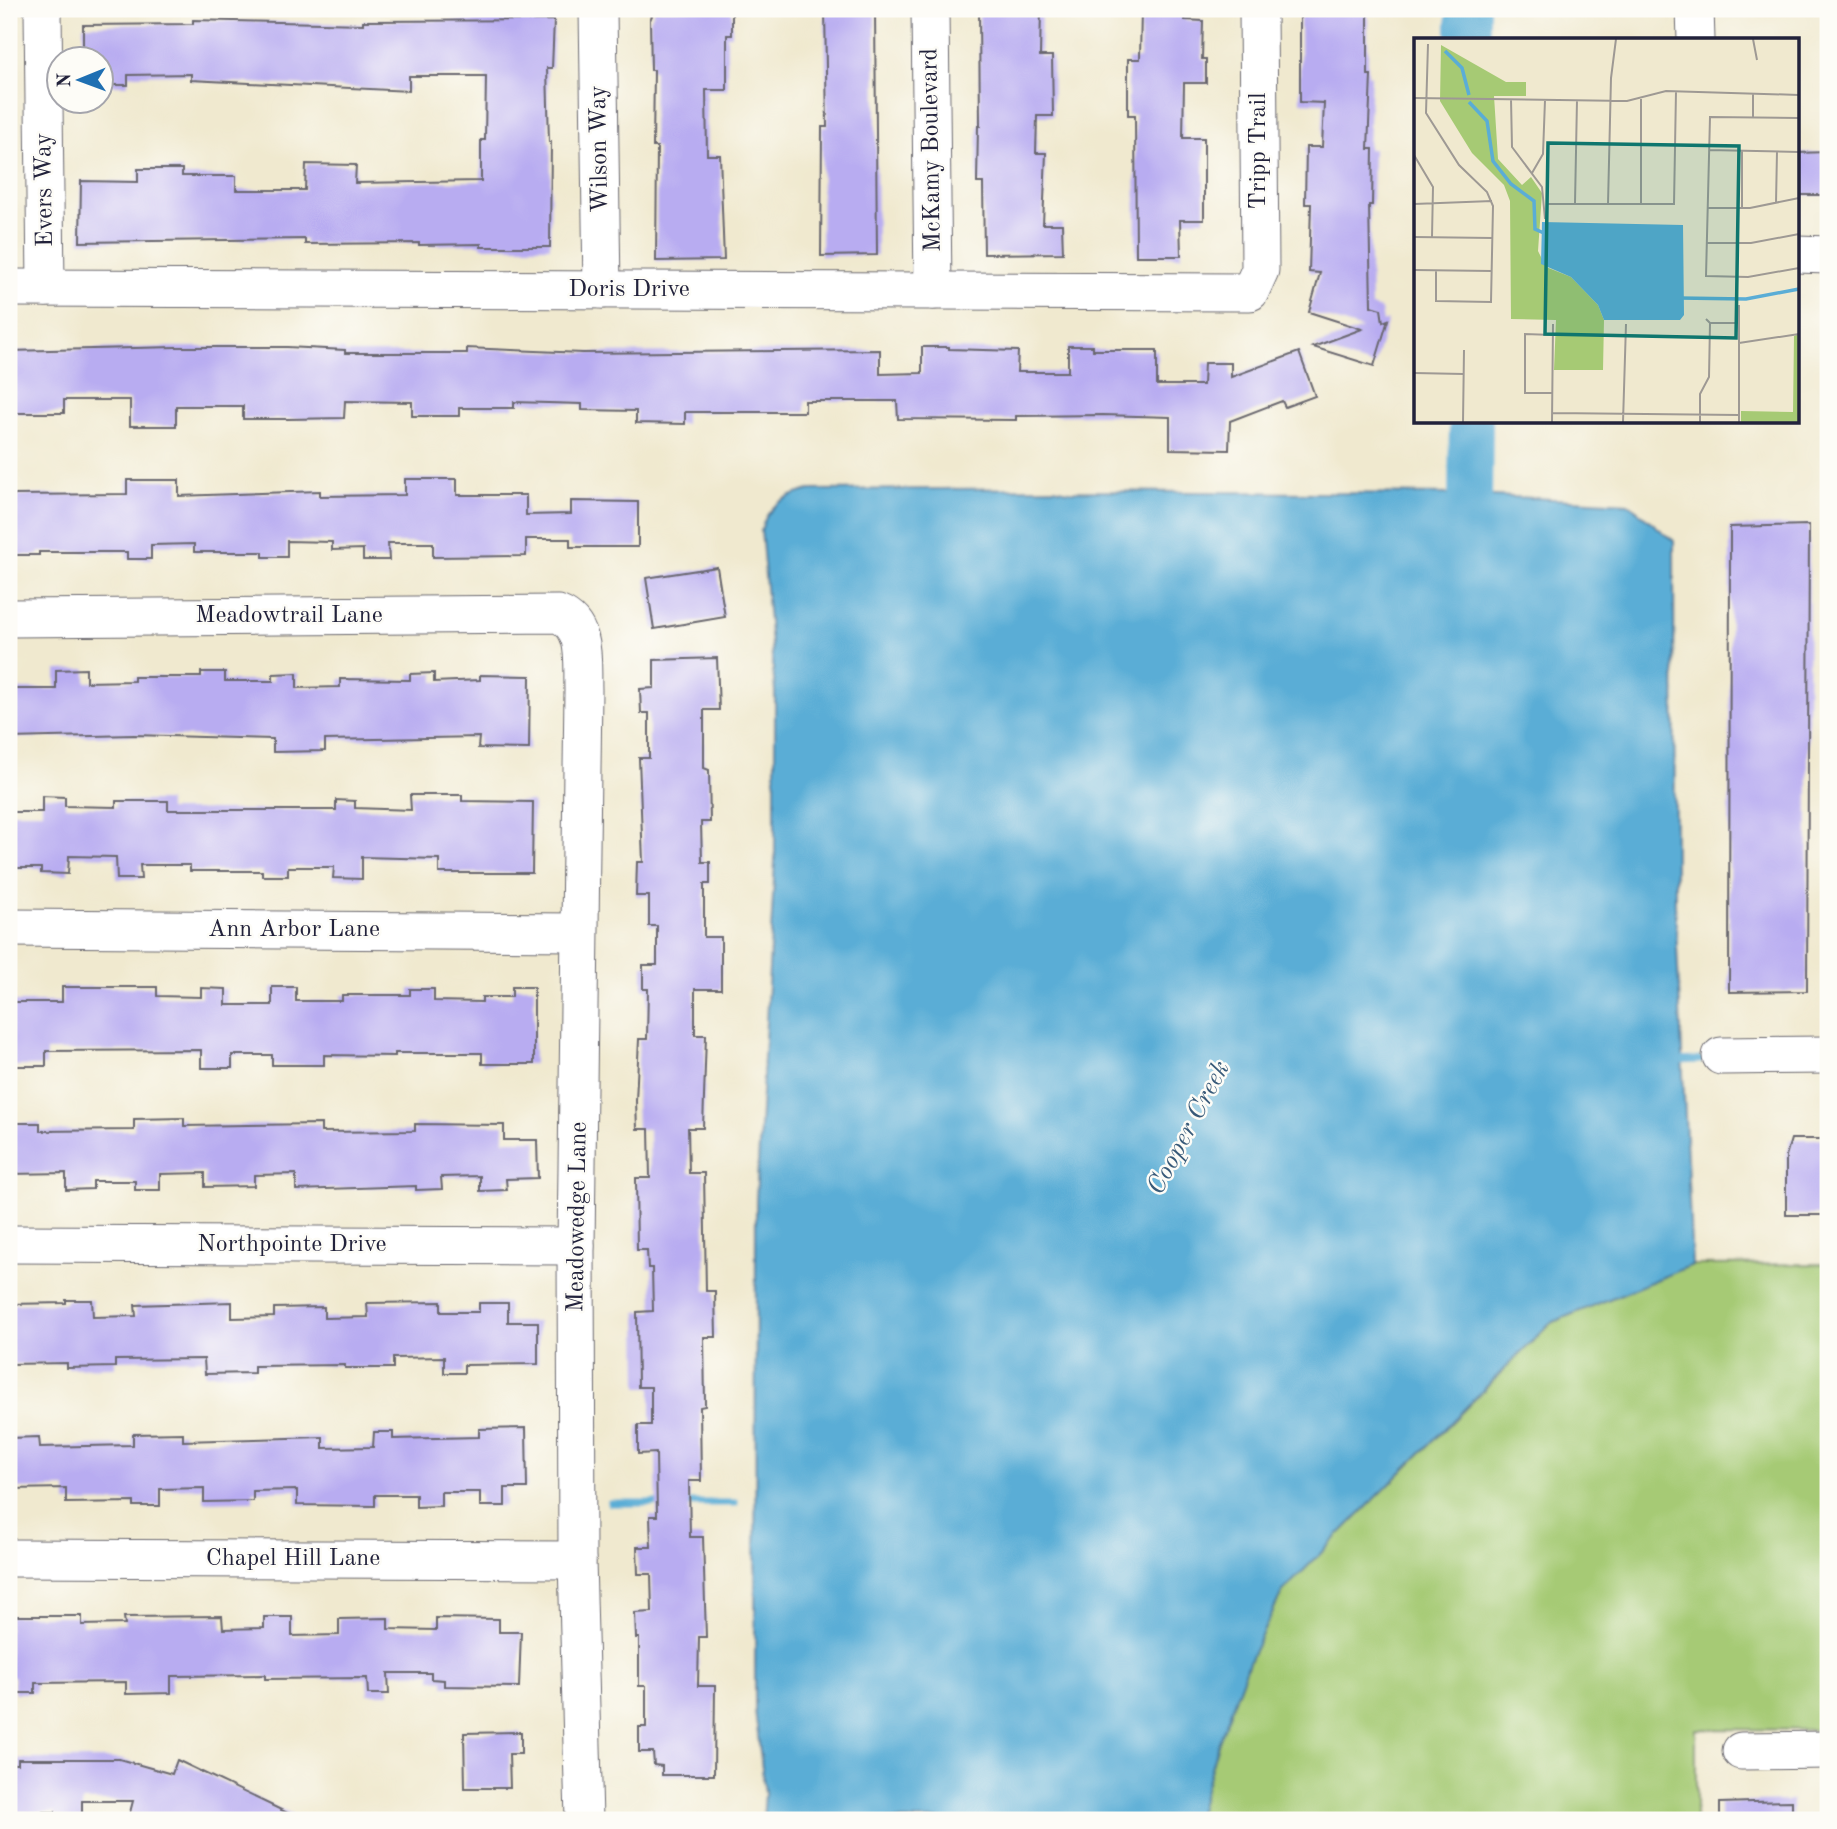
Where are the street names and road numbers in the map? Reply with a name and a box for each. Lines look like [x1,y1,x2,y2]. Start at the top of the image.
street label: McKamy Boulevard [918,48,946,252]
street label: Wilson Way [587,85,613,213]
street label: Tripp Trail [1247,93,1271,209]
street label: Evers Way [32,133,58,247]
street label: Doris Drive [568,278,690,302]
street label: Meadowtrail Lane [195,604,383,628]
street label: Ann Arbor Lane [208,918,380,942]
street label: Meadowedge Lane [564,1121,592,1313]
street label: Northpointe Drive [197,1233,387,1257]
street label: Chapel Hill Lane [206,1547,380,1571]

